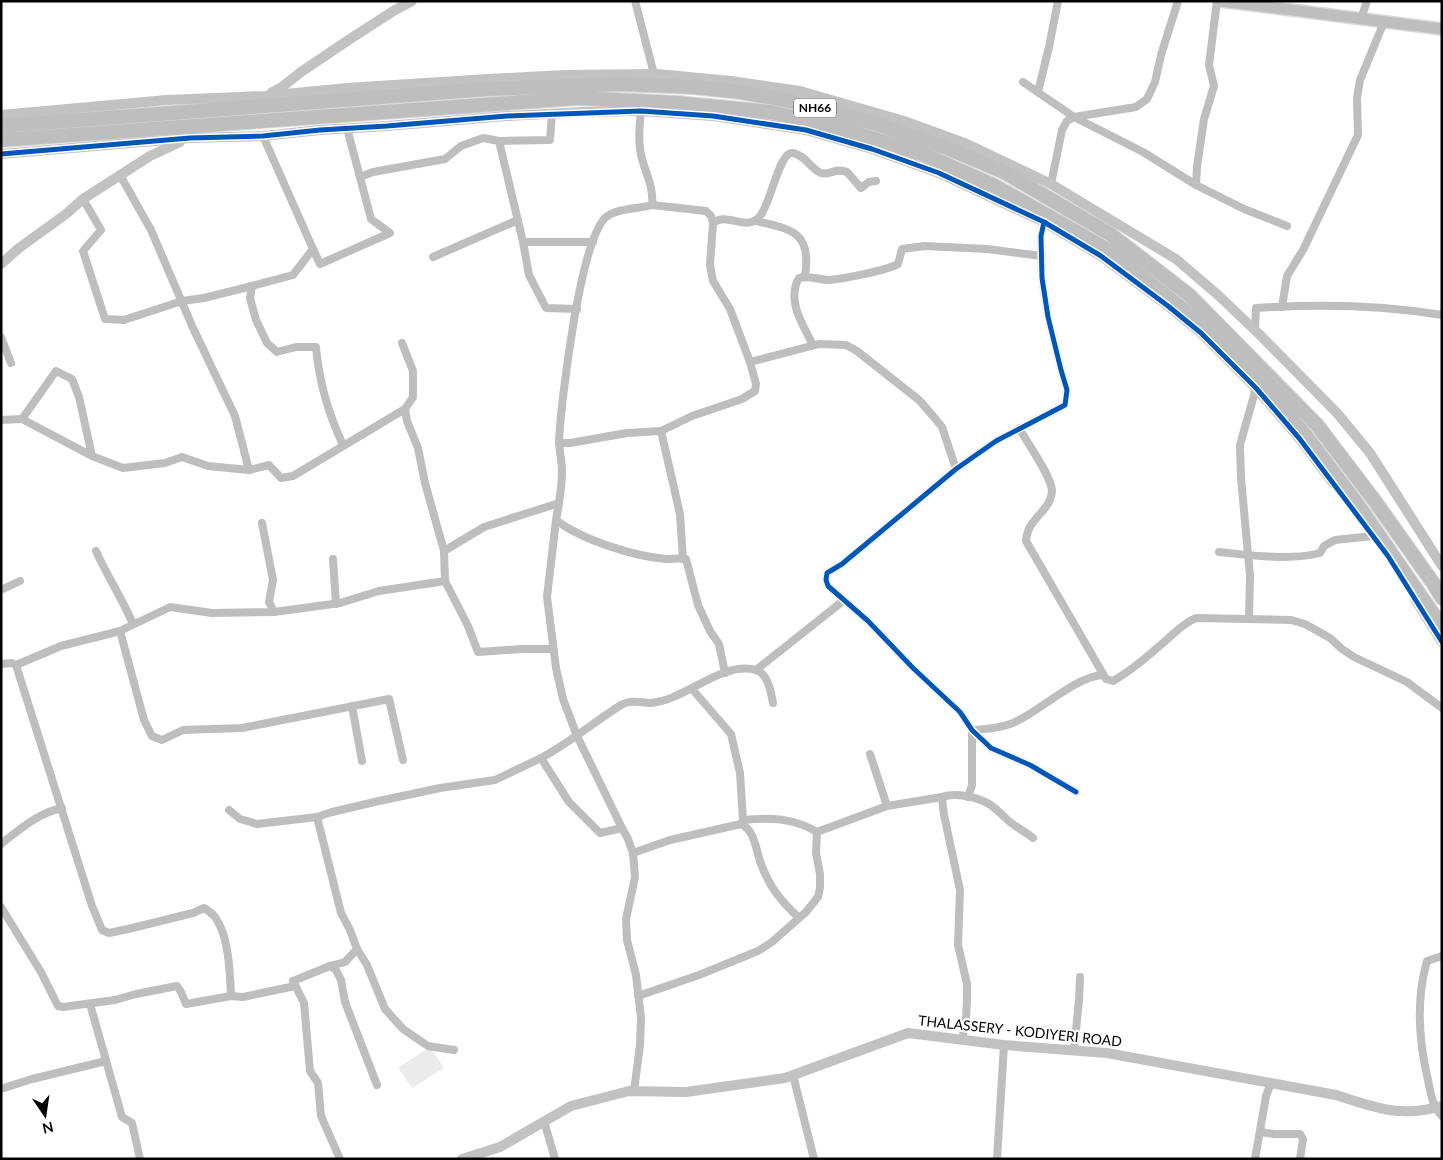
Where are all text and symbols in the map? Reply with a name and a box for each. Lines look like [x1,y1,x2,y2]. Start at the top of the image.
road number: NH66 [794,99,836,118]
street label: THALASSERY - KODIYERI ROAD [917,1011,1123,1050]
north arrow [20,1090,70,1140]
text: N [41,1119,55,1138]

